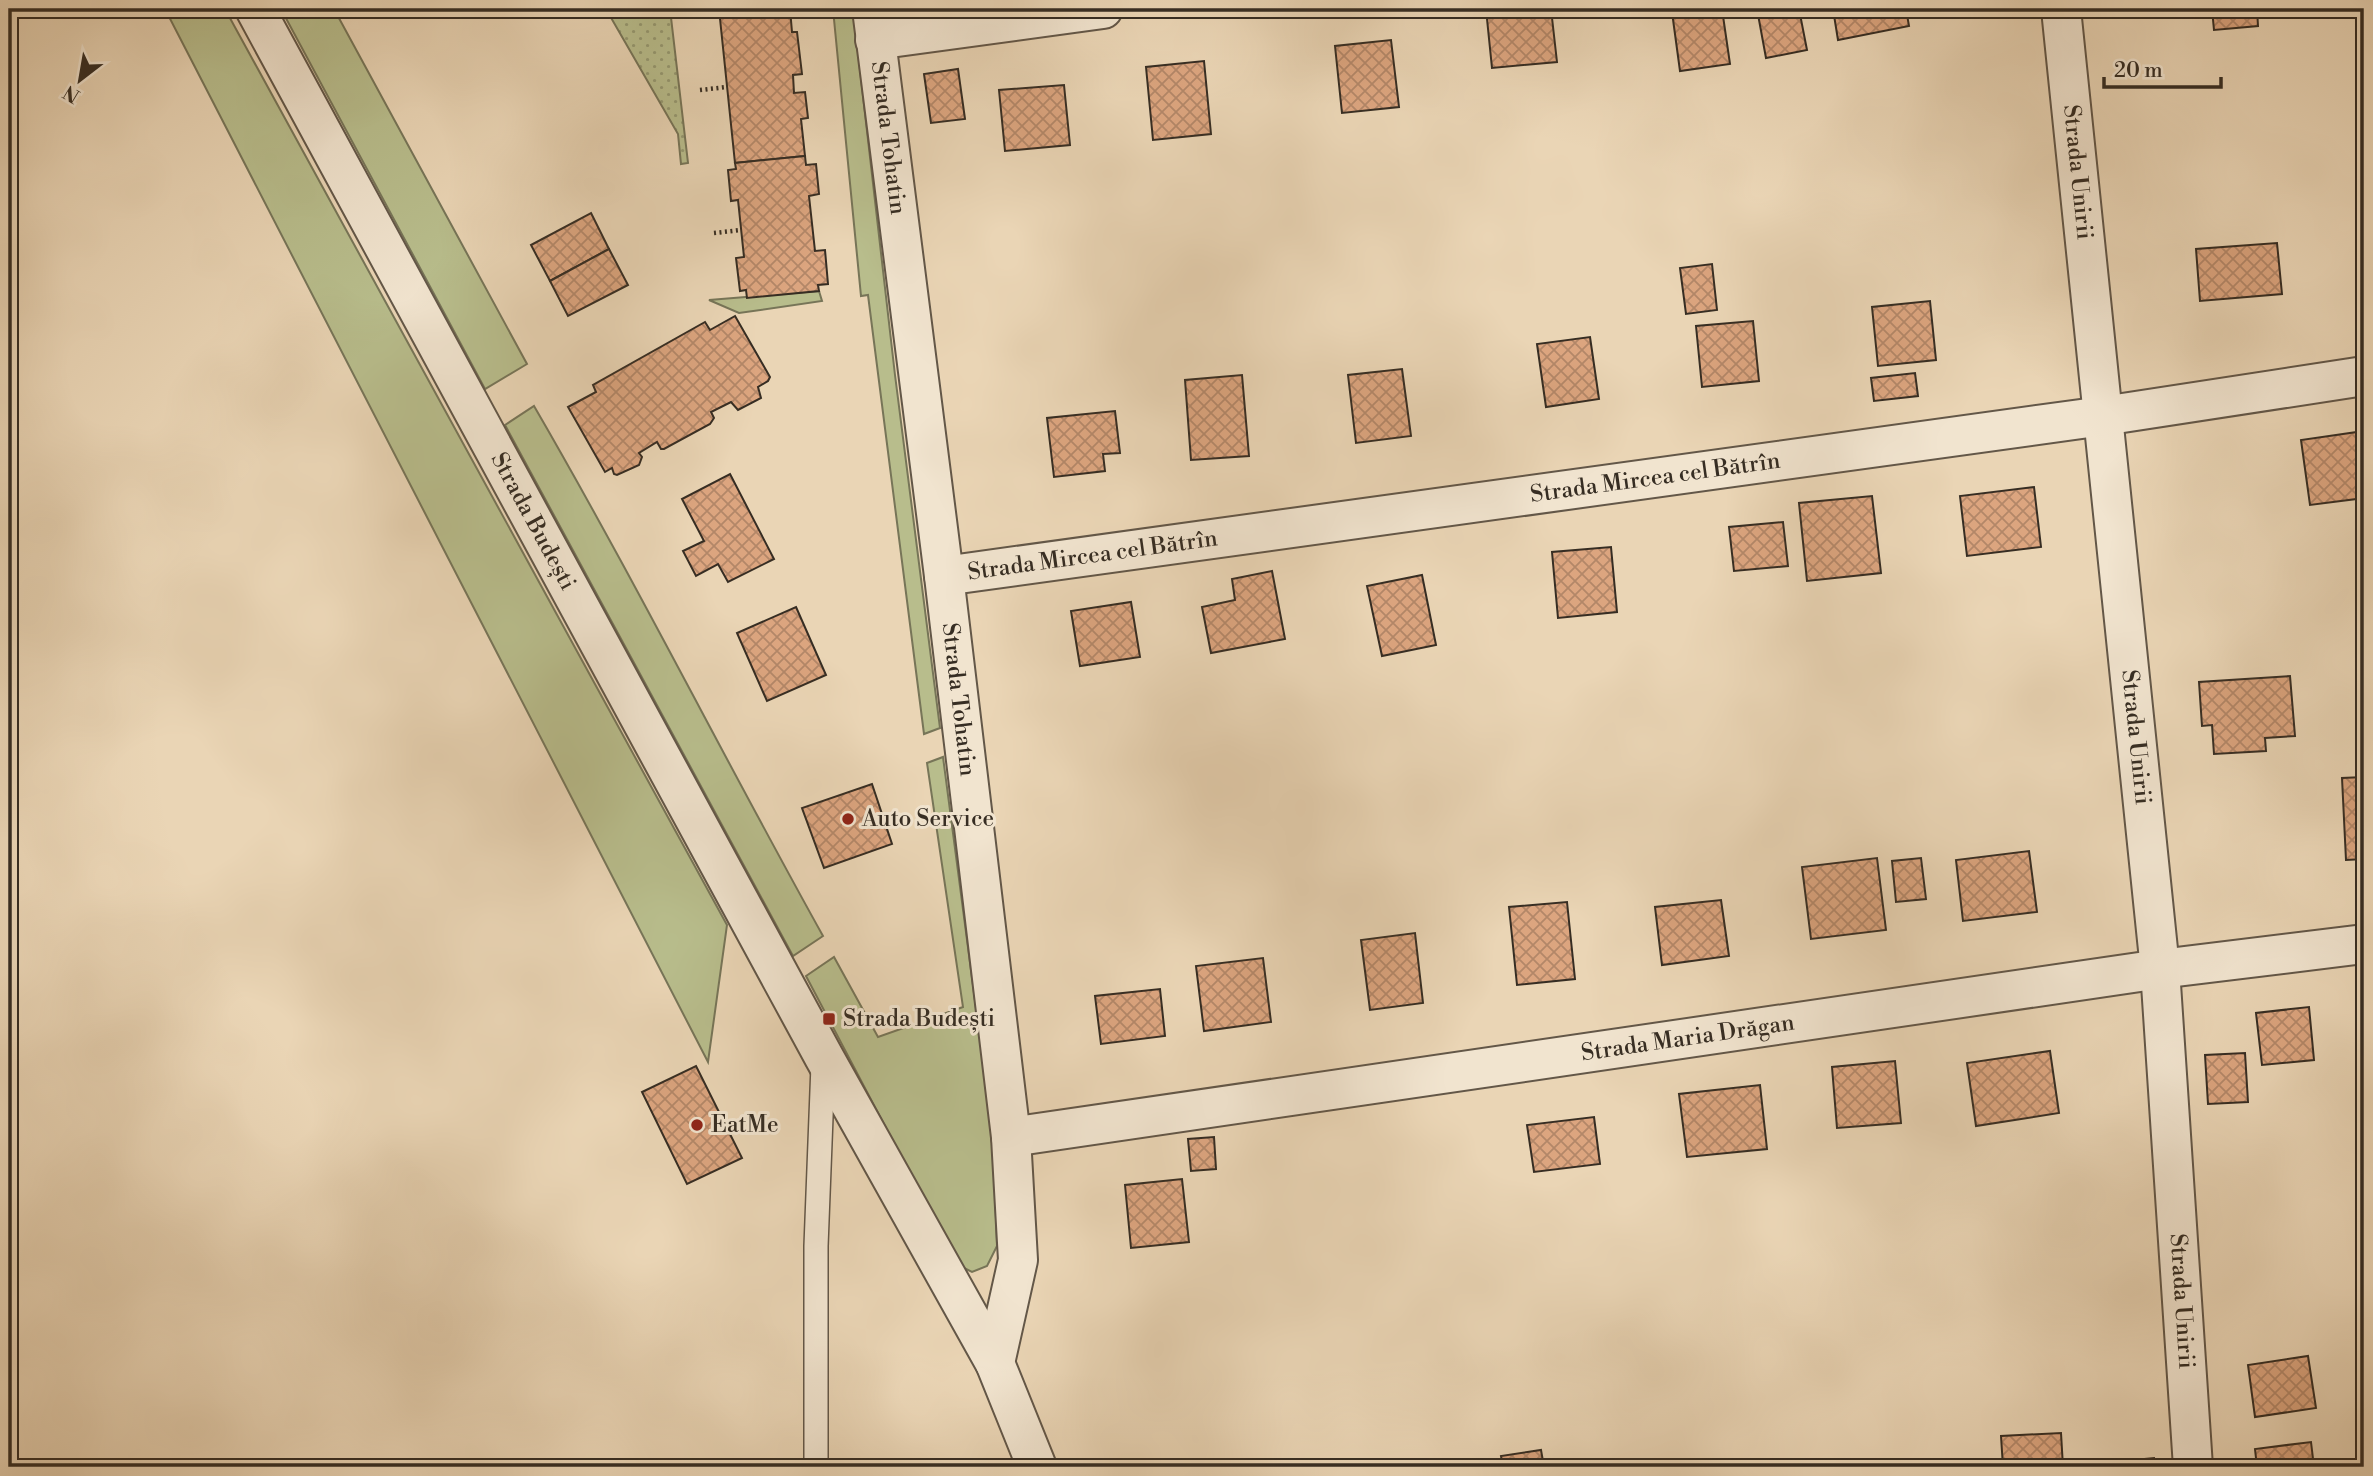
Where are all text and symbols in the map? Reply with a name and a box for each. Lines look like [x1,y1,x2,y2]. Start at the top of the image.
north arrow [46,46,116,116]
scale bar [2104,46,2221,90]
text: 20 m [2114,58,2163,84]
street label: Strada Tohatin [865,60,912,216]
text: N [59,80,84,108]
street label: Strada Unirii [2057,103,2099,241]
street label: Strada Mircea cel Bătrîn [1528,447,1782,509]
street label: Strada Budești [485,448,582,595]
street label: Strada Mircea cel Bătrîn [966,524,1220,587]
street label: Strada Tohatin [936,621,982,778]
street label: Strada Unirii [2115,668,2157,806]
place label: Auto Service [861,805,994,833]
marker: Auto Service [840,811,856,827]
place label: Strada Budești [843,1005,995,1033]
street label: Strada Maria Drăgan [1579,1009,1797,1067]
marker: Strada Budești [821,1011,837,1027]
place label: EatMe [711,1111,779,1139]
marker: EatMe [689,1117,705,1133]
street label: Strada Unirii [2164,1233,2200,1370]

